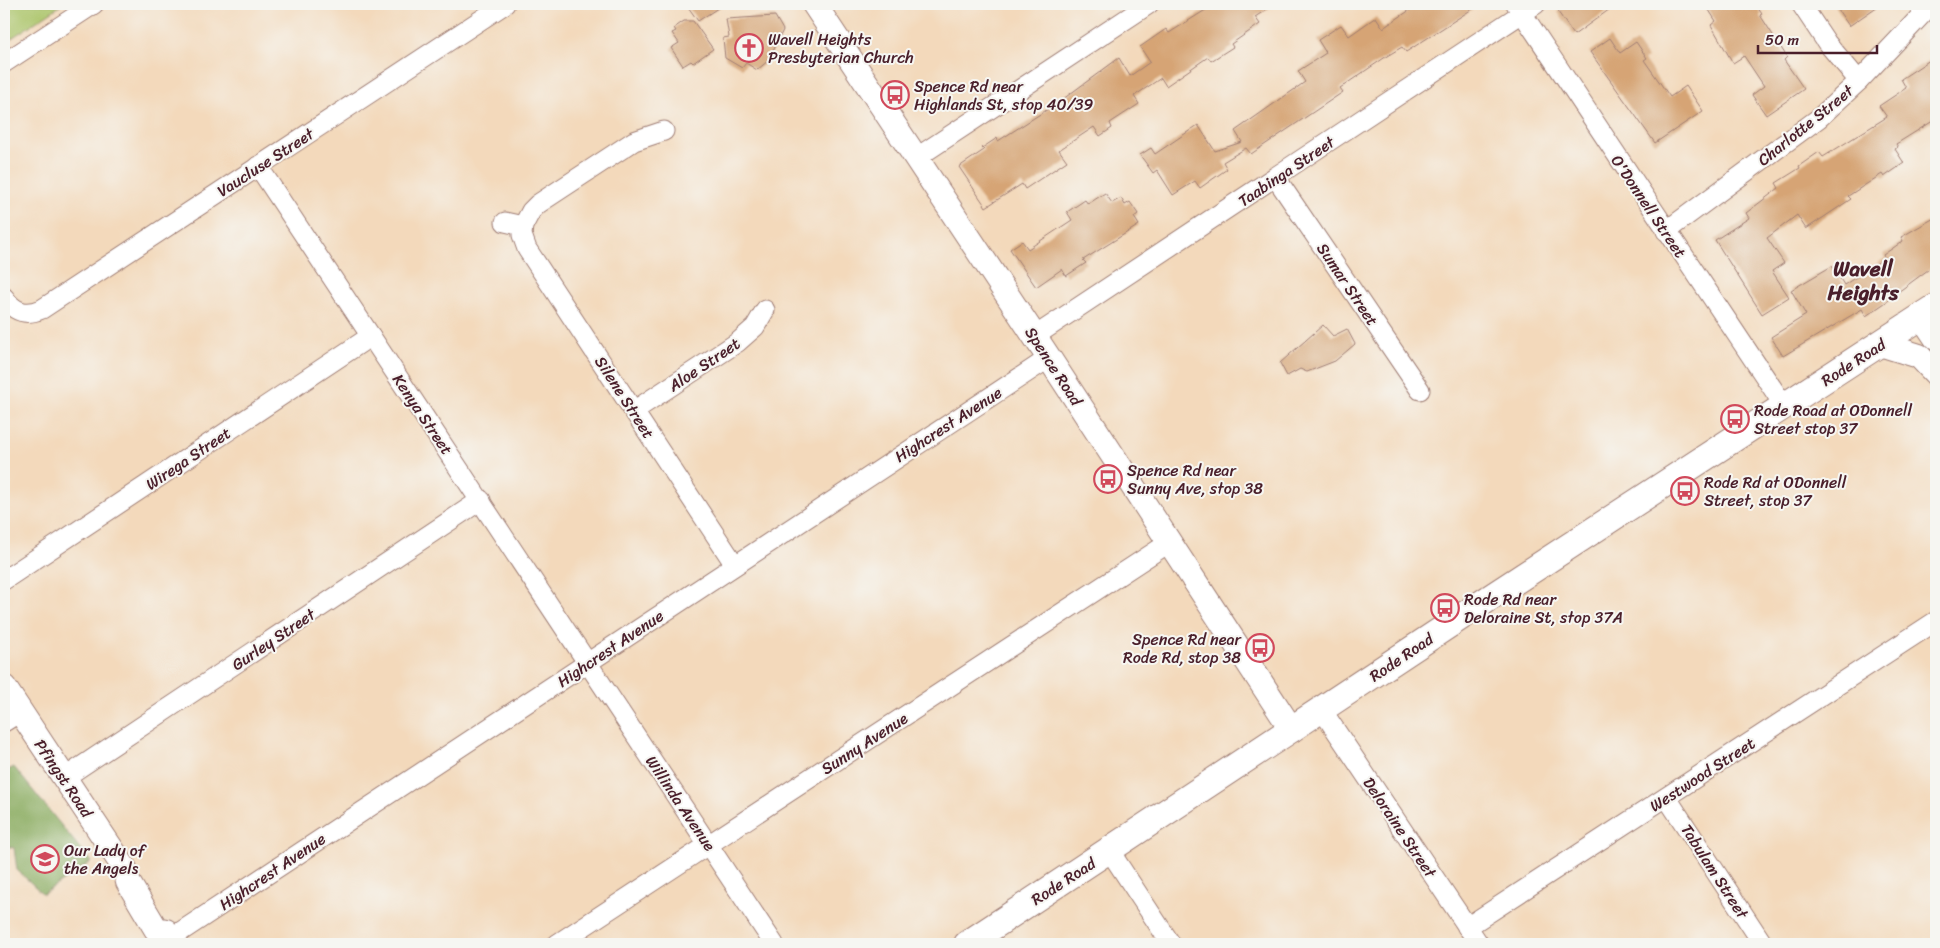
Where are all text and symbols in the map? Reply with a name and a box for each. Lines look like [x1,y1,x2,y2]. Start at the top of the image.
scale bar [1758,22,1876,54]
place label: Wavell Heights Presbyterian Church [768,25,914,72]
text: 50 m [1765,27,1800,53]
church icon: Wavell Heights Presbyterian Church [734,33,764,63]
place label: Spence Rd near Highlands St, stop 40/39 [914,72,1093,119]
street label: Charlotte Street [1751,77,1860,174]
bus stop icon: Spence Rd near Highlands St, stop 40/39 [880,80,910,110]
street label: Vaucluse Street [211,120,320,205]
street label: Taabinga Street [1232,128,1341,215]
street label: O'Donnell Street [1603,148,1694,264]
street label: Sumar Street [1309,237,1386,332]
district label: Wavell Heights [1826,250,1900,312]
street label: Spence Road [1017,321,1091,413]
street label: Aloe Street [661,329,746,400]
street label: Rode Road [1815,330,1893,394]
street label: Silene Street [587,350,662,445]
street label: Kenya Street [385,368,461,461]
street label: Highcrest Avenue [888,378,1008,470]
place label: Rode Road at ODonnell Street stop 37 [1754,396,1912,443]
bus stop icon: Rode Road at ODonnell Street stop 37 [1720,404,1750,434]
street label: Wirega Street [139,419,237,498]
place label: Spence Rd near Sunny Ave, stop 38 [1127,456,1263,503]
bus stop icon: Spence Rd near Sunny Ave, stop 38 [1093,464,1123,494]
place label: Rode Rd at ODonnell Street, stop 37 [1704,468,1847,515]
bus stop icon: Rode Rd at ODonnell Street, stop 37 [1670,476,1700,506]
place label: Rode Rd near Deloraine St, stop 37A [1464,585,1623,632]
bus stop icon: Rode Rd near Deloraine St, stop 37A [1430,593,1460,623]
street label: Gurley Street [225,600,322,678]
street label: Highcrest Avenue [551,602,670,695]
street label: Rode Road [1363,624,1441,690]
place label: Spence Rd near Rode Rd, stop 38 [1123,625,1242,672]
bus stop icon: Spence Rd near Rode Rd, stop 38 [1245,633,1275,663]
street label: Sunny Avenue [815,704,914,783]
street label: Westwood Street [1643,729,1761,820]
street label: Pfingst Road [26,733,102,825]
street label: Willinda Avenue [638,749,724,858]
street label: Deloraine Street [1355,771,1444,884]
street label: Tabulam Street [1673,818,1757,925]
street label: Highcrest Avenue [213,825,332,918]
place label: Our Lady of the Angels [64,836,147,883]
school or university icon: Our Lady of the Angels [30,844,60,874]
street label: Rode Road [1025,849,1103,913]

